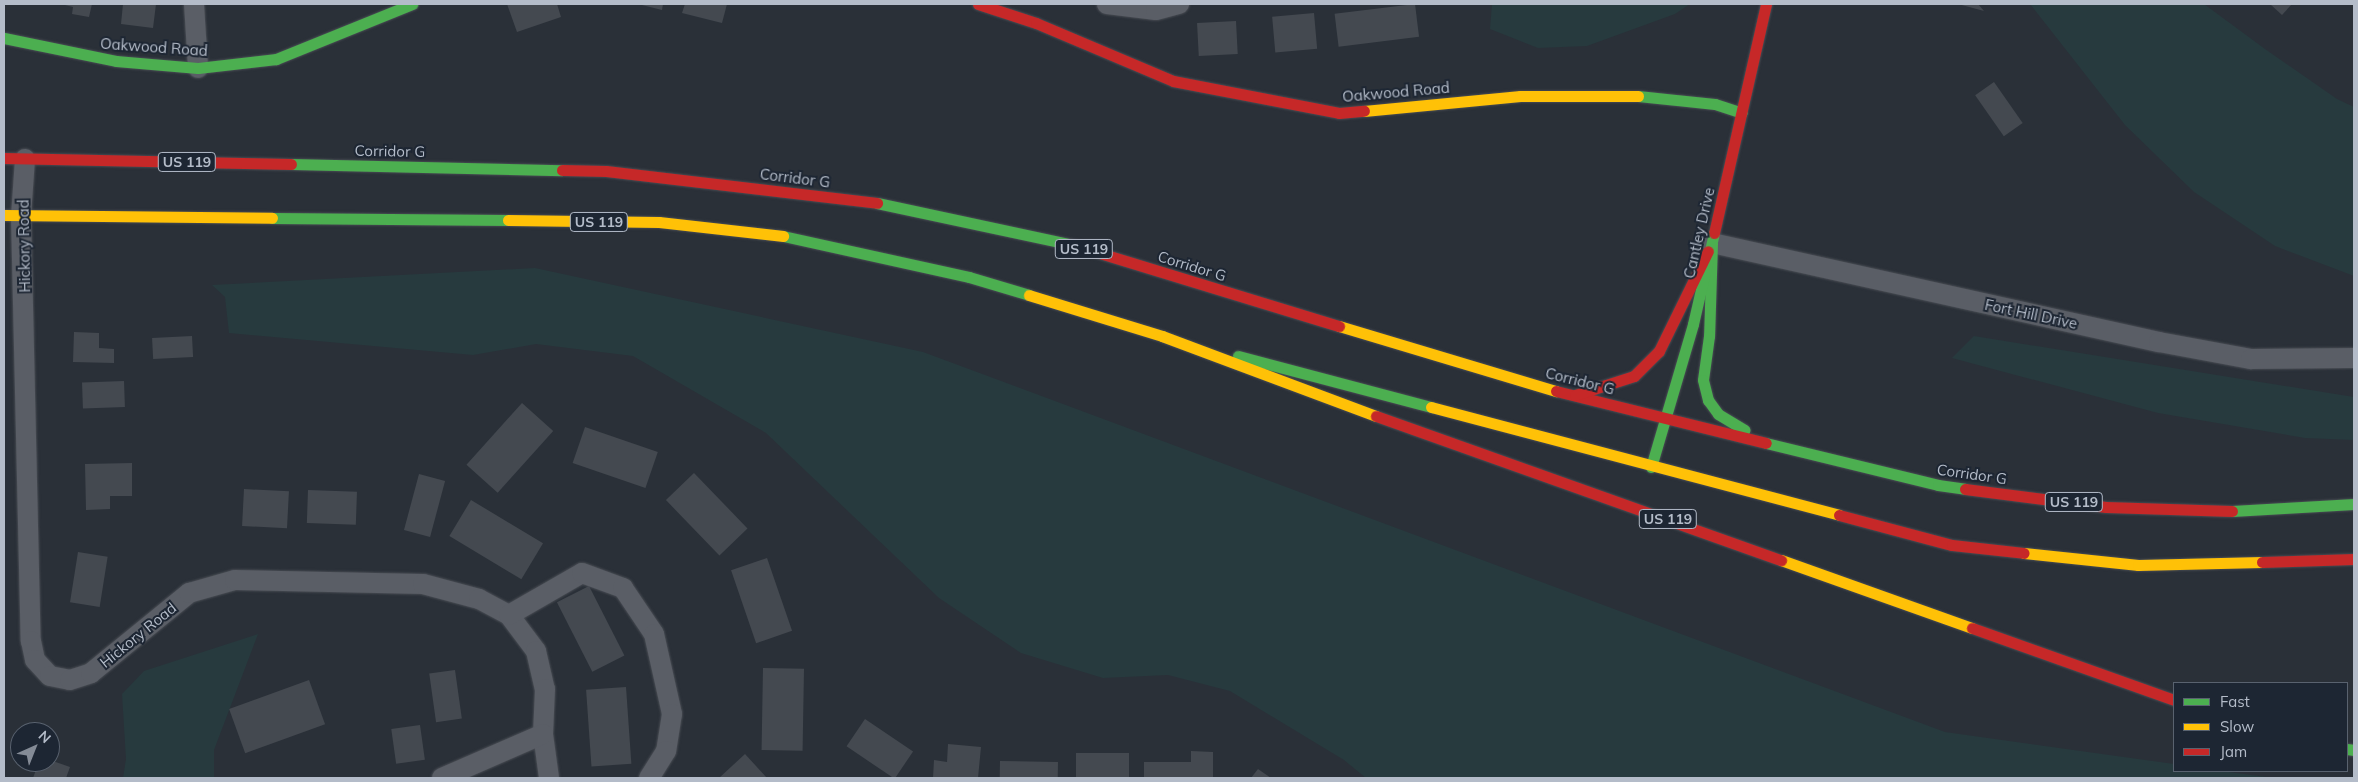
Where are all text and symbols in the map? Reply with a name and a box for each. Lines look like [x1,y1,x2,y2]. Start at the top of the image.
street label: Oakwood Road [100,34,208,60]
street label: Oakwood Road [1342,78,1450,106]
street label: Corridor G [355,141,425,161]
road number: US 119 [157,150,217,173]
street label: Corridor G [759,165,831,191]
street label: Cantley Drive [1680,186,1718,280]
street label: Hickory Road [14,199,34,293]
road number: US 119 [569,210,629,233]
road number: US 119 [1054,238,1114,260]
street label: Corridor G [1156,247,1228,285]
street label: Fort Hill Drive [1983,295,2079,333]
street label: Corridor G [1544,364,1616,398]
street label: Corridor G [1936,460,2008,488]
road number: US 119 [2044,491,2104,514]
road number: US 119 [1638,508,1698,530]
street label: Hickory Road [96,599,180,671]
legend [2173,682,2348,772]
text: Fast [2220,692,2250,711]
text: Slow [2220,717,2254,736]
north arrow [10,722,60,772]
text: N [35,727,55,747]
text: Jam [2220,742,2247,761]

